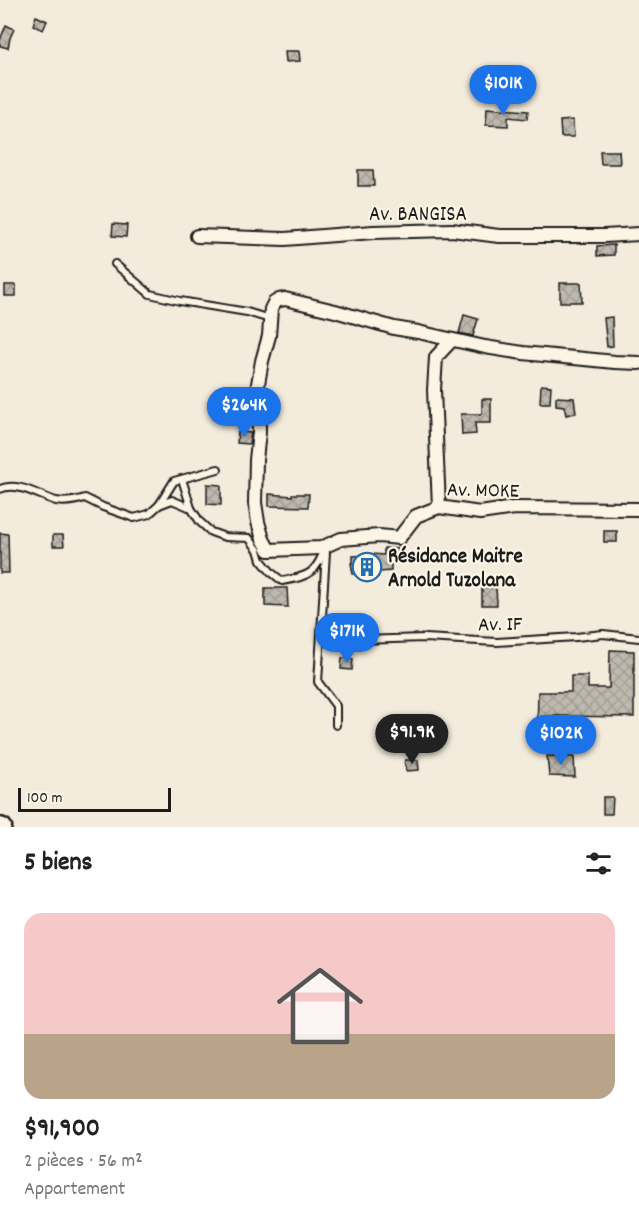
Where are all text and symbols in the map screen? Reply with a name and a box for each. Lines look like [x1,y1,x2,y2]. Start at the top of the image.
pin: $101K [461,65,545,116]
text: $101K [483,70,523,98]
street label: Av. BANGISA [369,201,467,231]
pin: $264K [202,387,286,438]
text: $264K [221,392,267,420]
street label: Av. MOKE [447,476,520,508]
place label: Résidance Maitre Arnold Tuzolana [388,543,523,597]
building icon: Résidance Maitre Arnold Tuzolana [351,551,383,583]
street label: Av. IF [478,611,523,641]
pin: $171K [305,613,389,664]
text: $171K [329,618,365,646]
pin: $91.9K [363,714,461,765]
pin: $102K [519,715,603,766]
text: $91.9K [389,719,435,747]
text: $102K [539,720,583,748]
scale bar [18,785,171,812]
text: 100 m [27,787,63,810]
text: 5 biens [24,845,92,882]
icon: filters [582,847,615,880]
icon: home [266,952,374,1060]
text: $91,900 [24,1111,100,1148]
text: 2 pièces · 56 m² [24,1148,142,1176]
text: Appartement [24,1176,126,1204]

